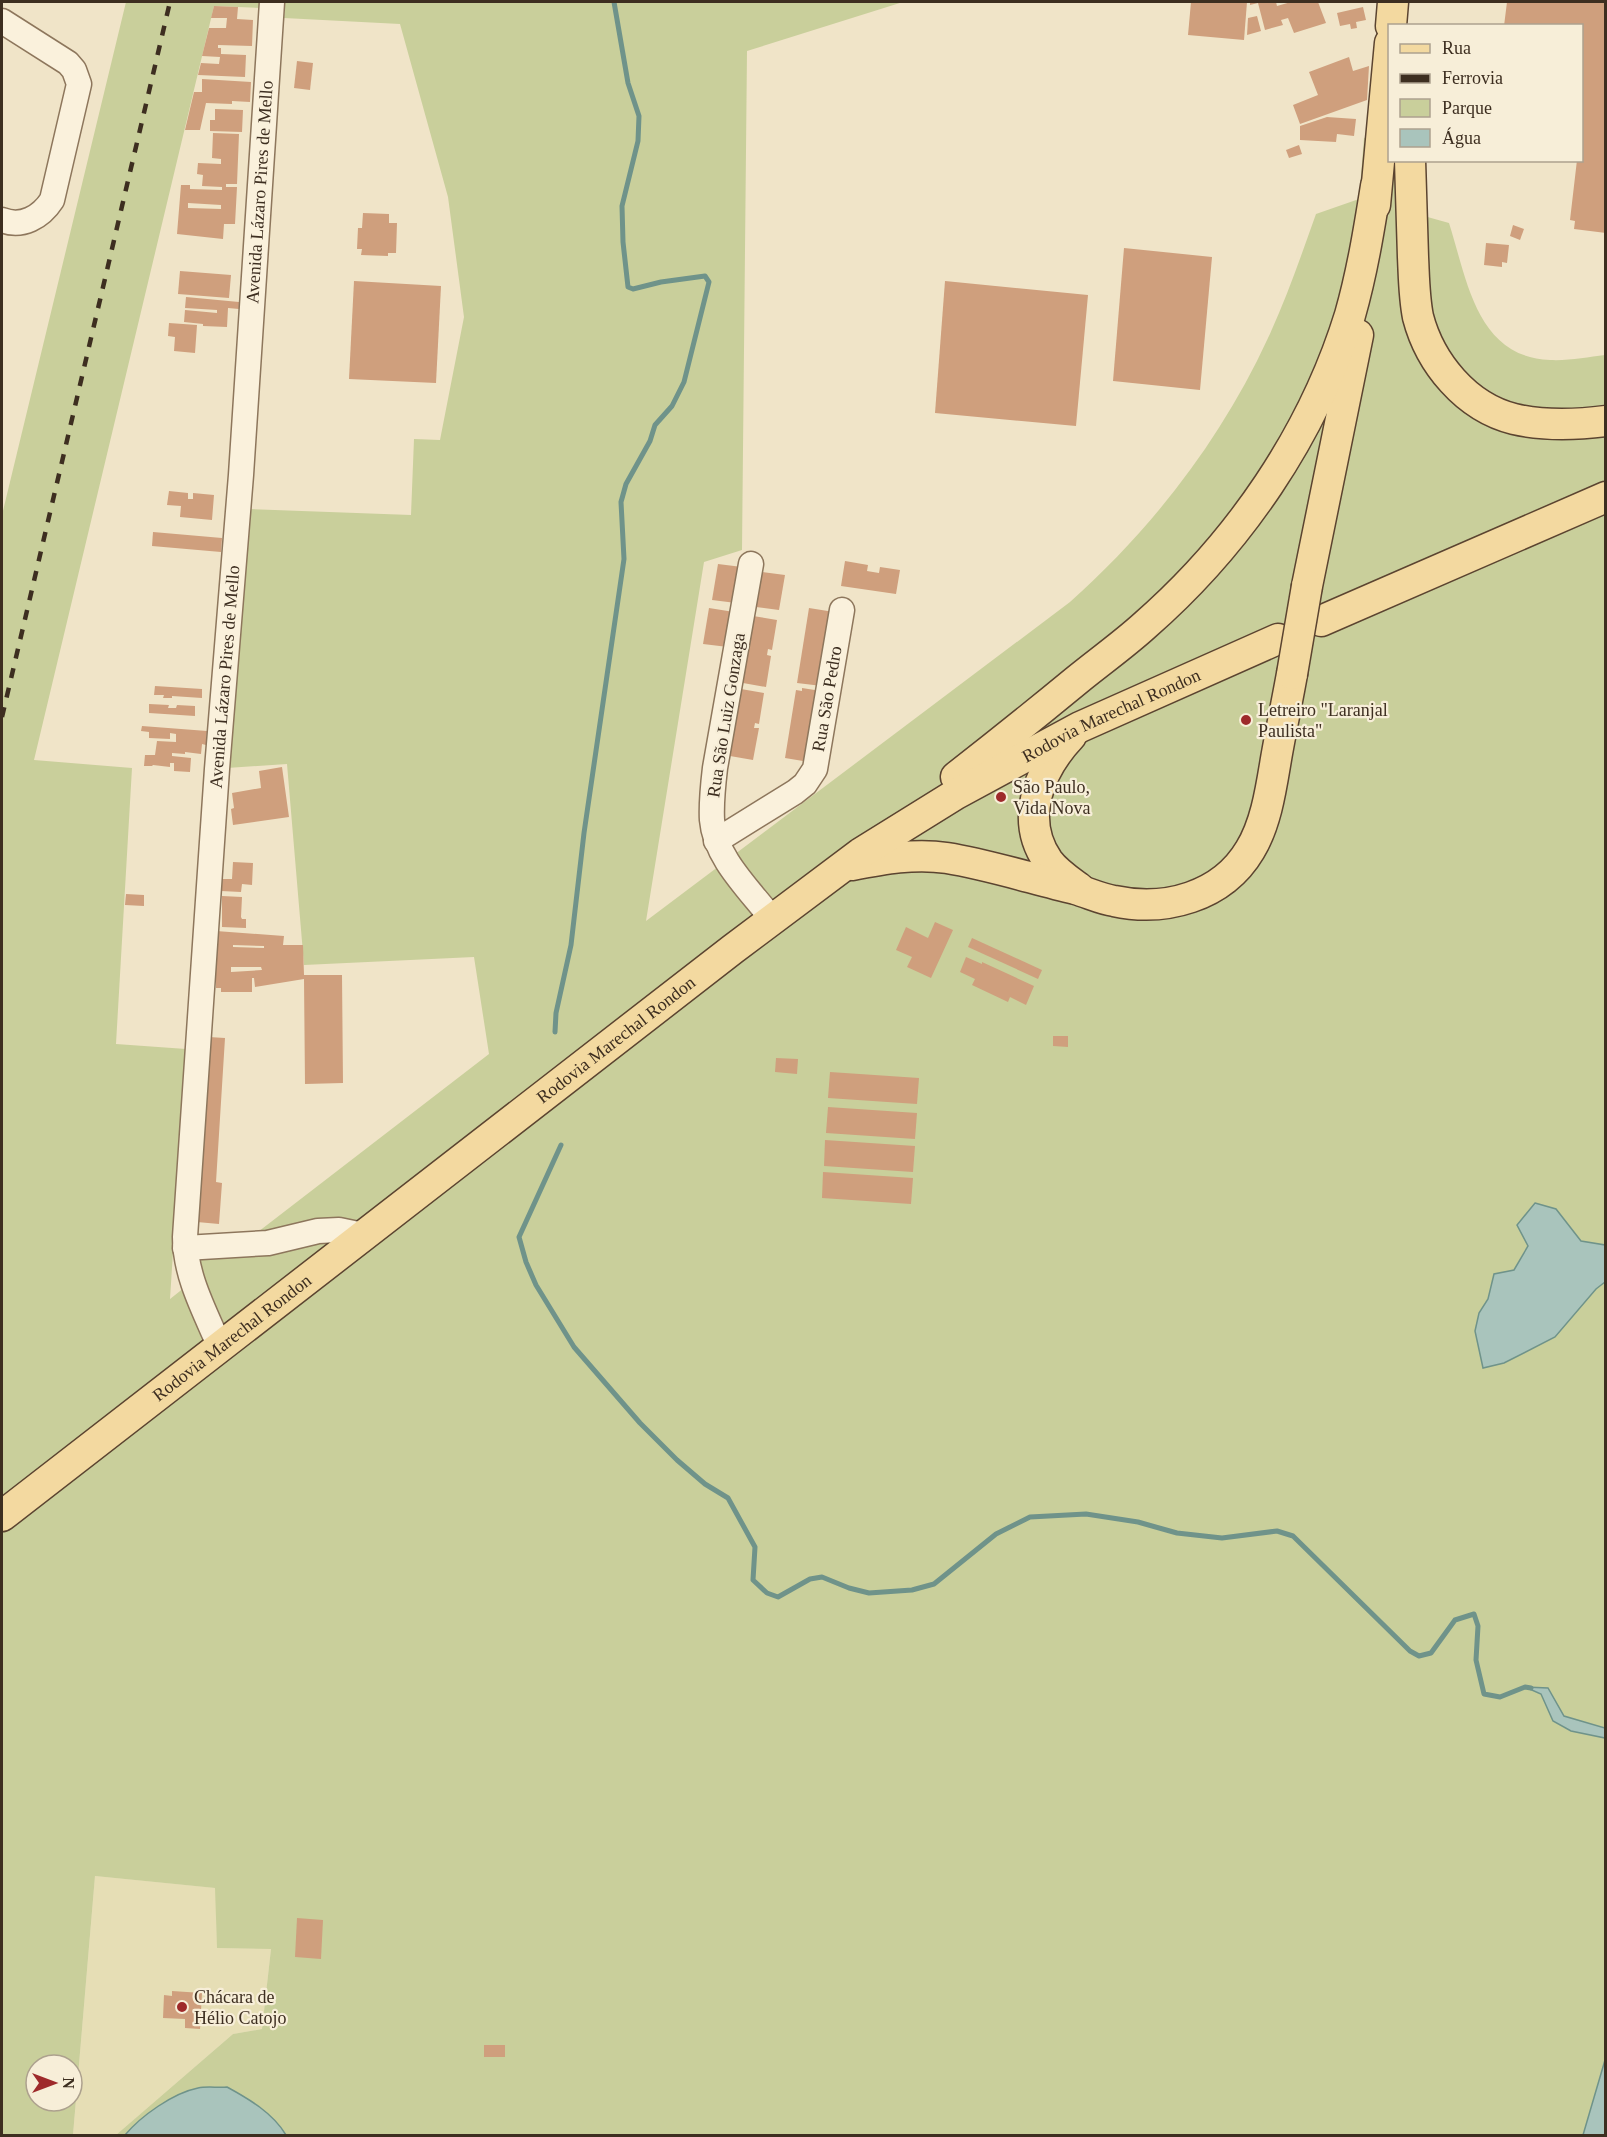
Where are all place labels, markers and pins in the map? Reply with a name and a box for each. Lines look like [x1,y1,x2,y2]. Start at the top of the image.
place label: Letreiro "Laranjal Paulista" [1258,700,1388,741]
marker: Letreiro "Laranjal Paulista" [1239,713,1253,727]
place label: São Paulo, Vida Nova [1013,777,1090,818]
marker: São Paulo, Vida Nova [994,790,1008,804]
place label: Chácara de Hélio Catojo [194,1987,287,2028]
marker: Chácara de Hélio Catojo [175,2000,189,2014]

